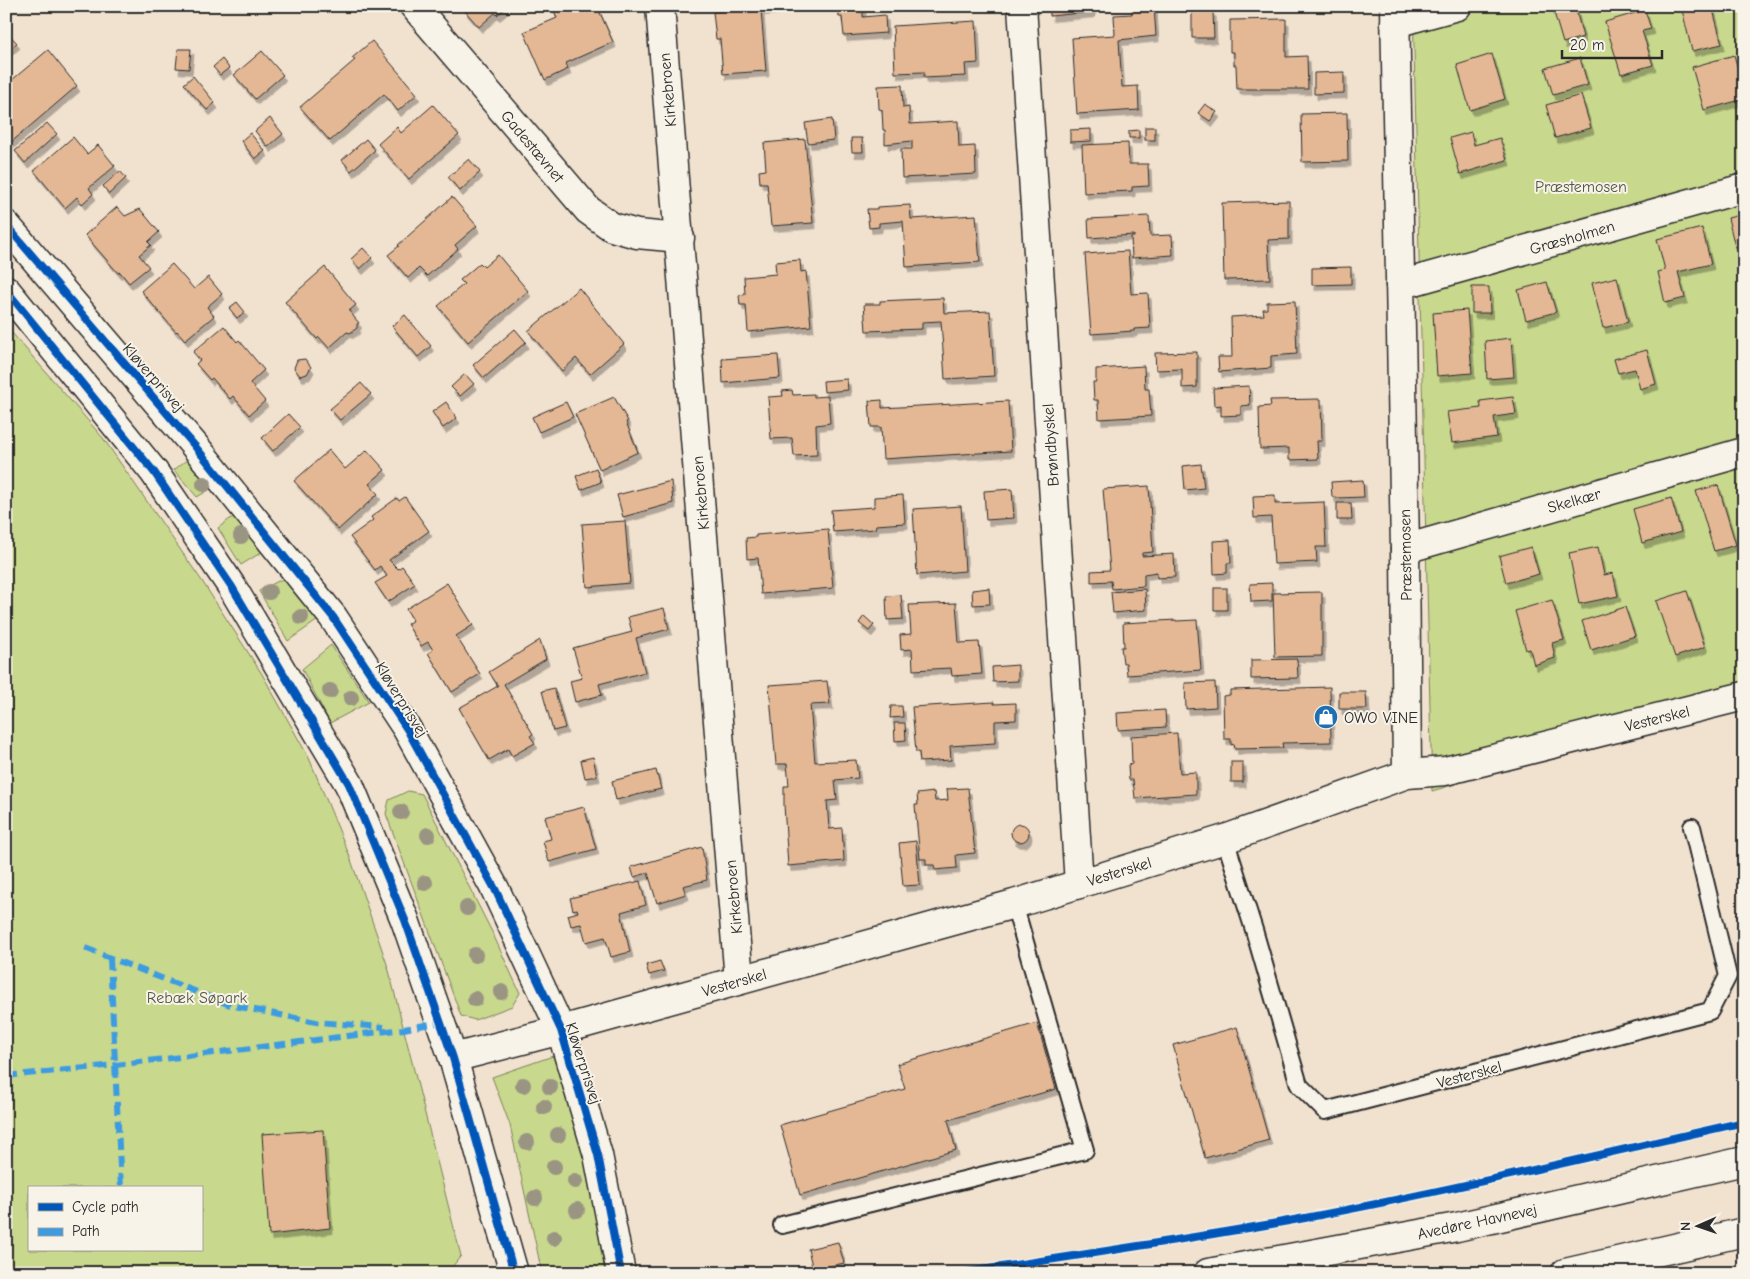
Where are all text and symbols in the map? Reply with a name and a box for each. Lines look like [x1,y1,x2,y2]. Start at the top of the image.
scale bar [1562,28,1662,60]
text: 20 m [1570,36,1604,54]
street label: Kirkebroen [656,52,680,128]
street label: Gadestævnet [497,107,568,187]
park label: Præstemosen [1535,178,1627,196]
street label: Græsholmen [1528,217,1617,259]
street label: Kløverprisvej [119,340,188,416]
street label: Brøndbyskel [1039,403,1063,487]
street label: Kirkebroen [689,455,713,531]
street label: Skelkær [1546,485,1604,517]
street label: Præstemosen [1396,509,1416,601]
street label: Kløverprisvej [371,659,431,740]
street label: Vesterskel [1623,702,1692,736]
shop icon: OWO VINE [1313,704,1339,730]
place label: OWO VINE [1344,709,1418,727]
street label: Vesterskel [1085,854,1154,890]
street label: Kirkebroen [722,859,746,935]
street label: Vesterskel [700,965,769,1001]
park label: Rebæk Søpark [147,989,247,1007]
street label: Kløverprisvej [561,1020,605,1106]
street label: Vesterskel [1435,1058,1504,1092]
legend [28,1186,202,1252]
text: Cycle path [72,1198,139,1216]
street label: Avedøre Havnevej [1416,1201,1539,1243]
north arrow [1672,1202,1722,1252]
text: Path [72,1222,100,1240]
text: N [1677,1222,1694,1231]

